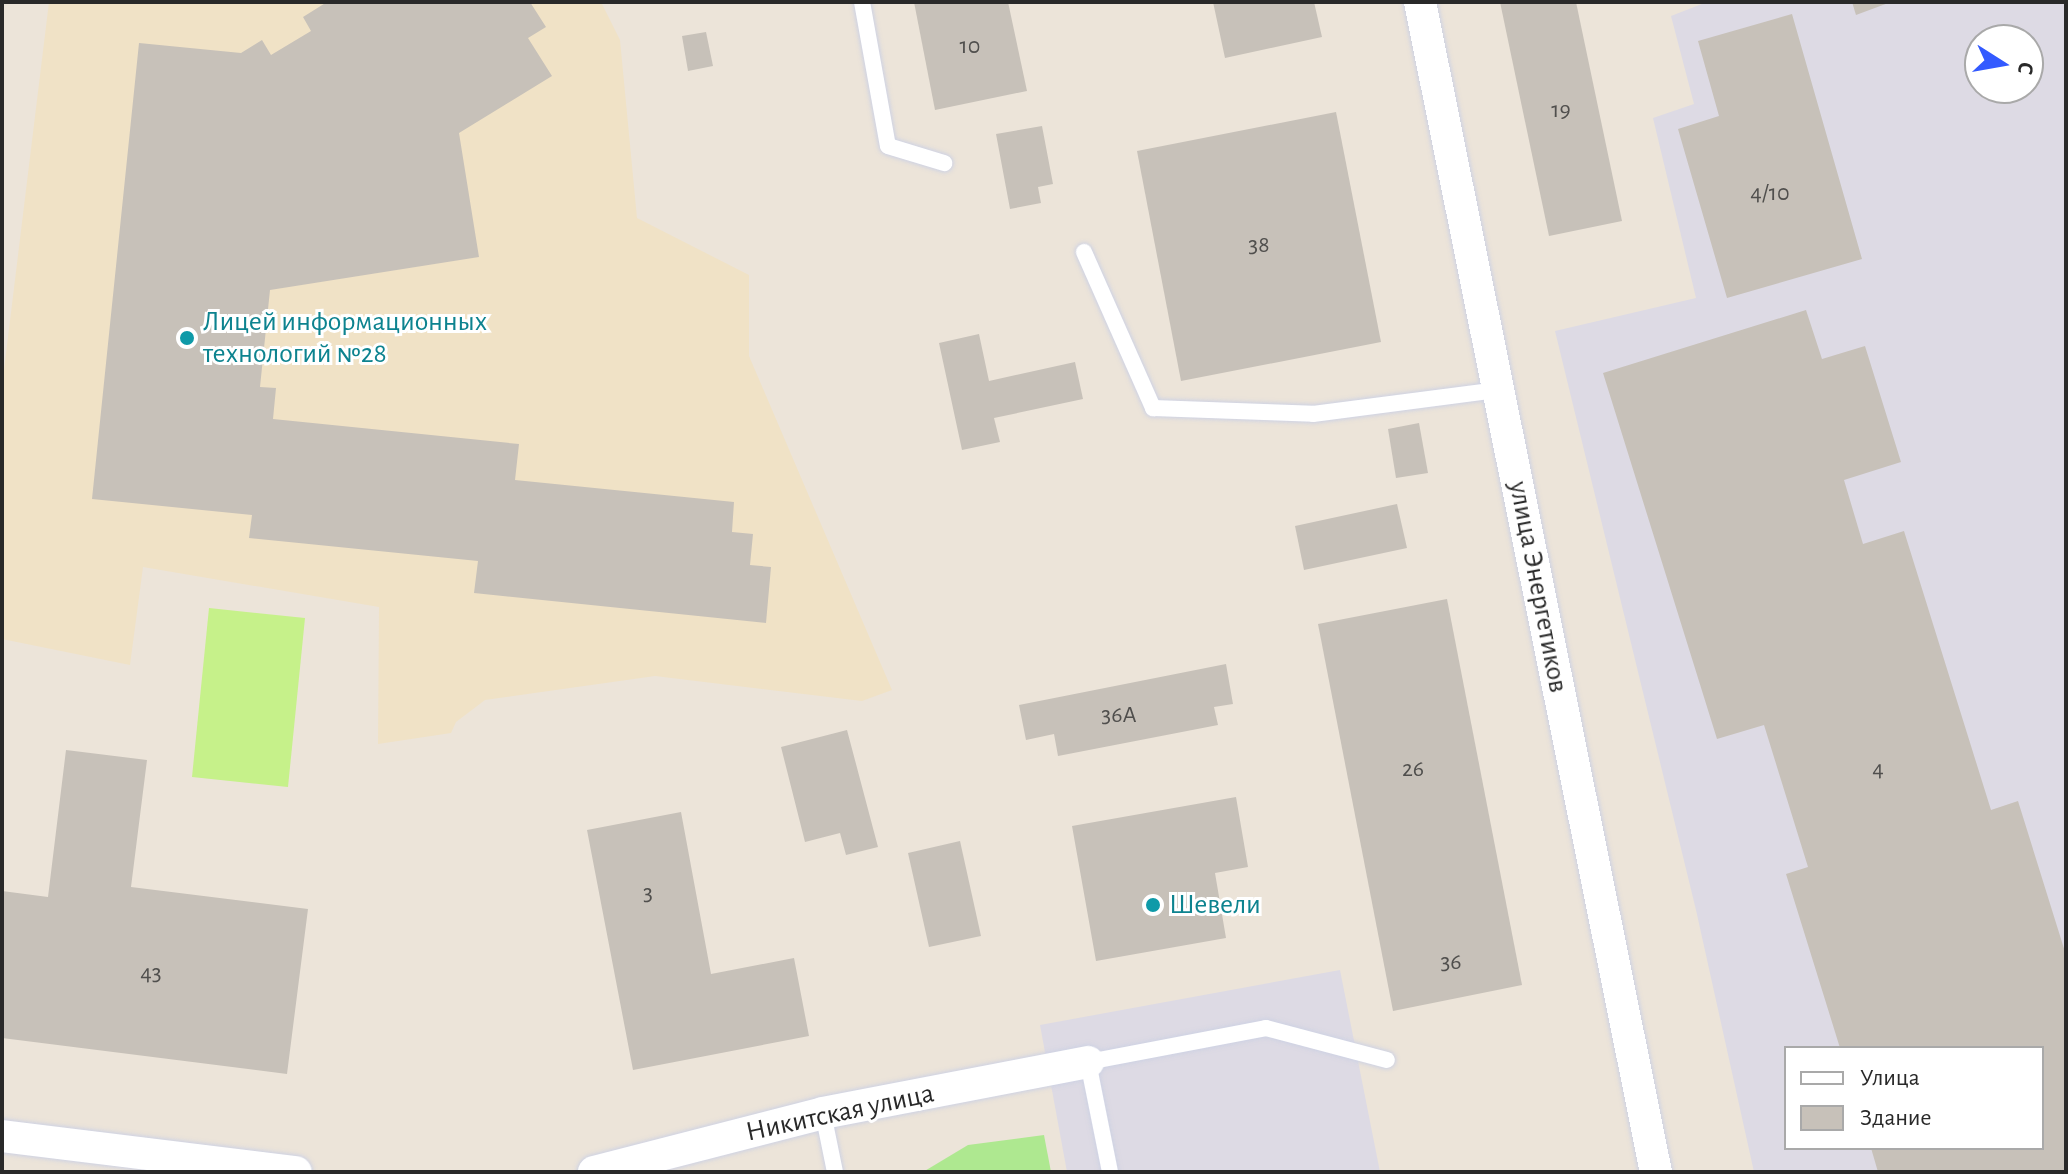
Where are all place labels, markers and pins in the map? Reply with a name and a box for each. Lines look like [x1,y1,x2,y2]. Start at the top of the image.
place label: Лицей информационных технологий №28 [203,305,487,371]
marker: Лицей информационных технологий №28 [178,329,196,347]
place label: Шевели [1169,888,1261,922]
marker: Шевели [1144,896,1162,914]

